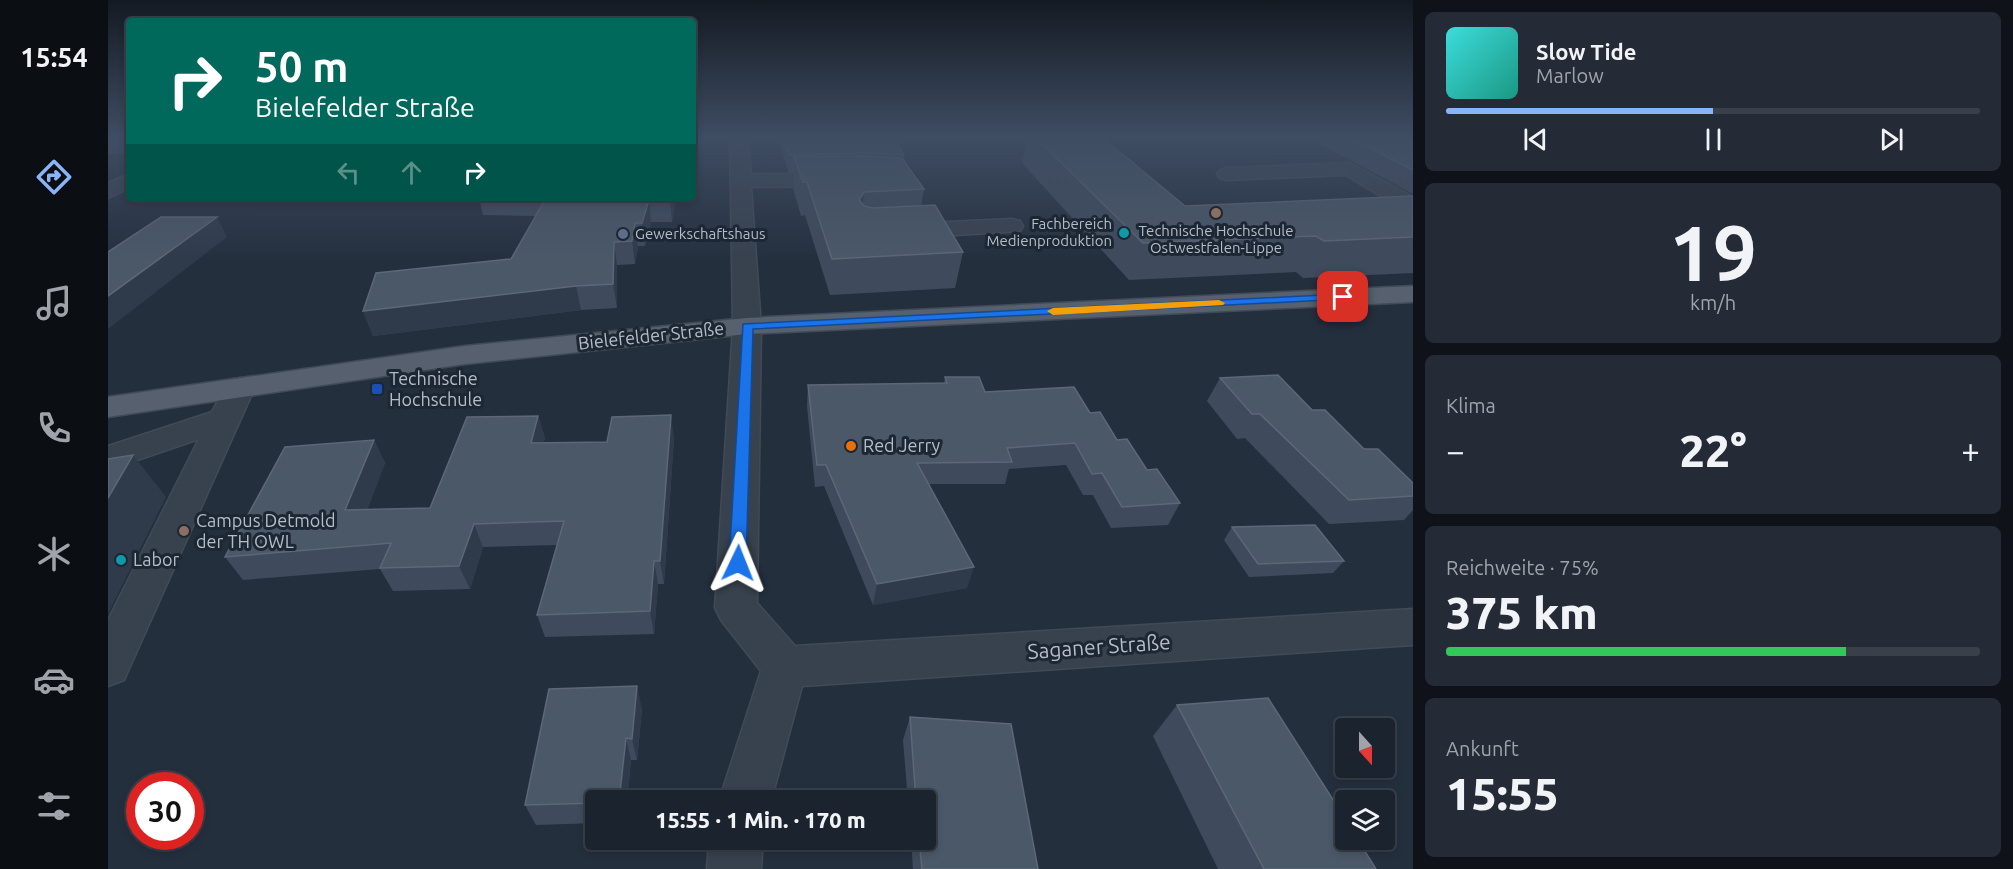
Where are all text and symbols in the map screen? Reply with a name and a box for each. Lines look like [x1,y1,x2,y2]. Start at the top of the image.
text: Slow Tide [1536,39,1636,64]
text: 15:54 [20,42,88,72]
icon: right [156,42,234,120]
text: 50 m [255,43,349,90]
text: Marlow [1536,64,1604,87]
text: Bielefelder Straße [255,92,475,122]
icon: previous [1519,123,1552,156]
icon: pause [1697,123,1730,156]
icon: next [1875,123,1908,156]
icon: directions [33,156,75,198]
icon: left [332,156,365,189]
icon: ahead [395,156,428,189]
icon: right [458,156,491,189]
marker: Technische Hochschule Ostwestfalen-Lippe [1209,206,1223,220]
text: 19 [1669,208,1757,296]
place label: Fachbereich Medienproduktion [986,215,1112,249]
place label: Technische Hochschule Ostwestfalen-Lippe [1138,222,1294,256]
place label: Gewerkschaftshaus [635,225,766,242]
marker: Fachbereich Medienproduktion [1117,226,1131,240]
marker: Gewerkschaftshaus [616,227,630,241]
pin [1317,271,1368,322]
icon: arrive [1326,280,1359,313]
icon: music [33,282,75,324]
text: km/h [1690,291,1736,314]
street label: Bielefelder Straße [577,317,725,353]
place label: Technische Hochschule [389,368,482,409]
marker: Technische Hochschule [370,382,384,396]
text: Klima [1446,394,1496,417]
icon: phone [33,407,75,449]
text: 22° [1679,425,1747,476]
text: − [1446,432,1465,469]
text: + [1961,432,1980,469]
place label: Red Jerry [863,435,941,455]
marker: Red Jerry [844,439,858,453]
place label: Campus Detmold der TH OWL [196,510,336,551]
marker: Campus Detmold der TH OWL [177,524,191,538]
position arrow [706,531,770,595]
icon: climate [33,533,75,575]
place label: Labor [133,549,179,569]
marker: Labor [114,553,128,567]
text: Reichweite · 75% [1446,556,1599,579]
text: 375 km [1446,587,1598,638]
street label: Saganer Straße [1027,629,1171,663]
icon: car [33,659,75,701]
north arrow [1335,718,1395,778]
map controls [1335,718,1395,850]
text: Ankunft [1446,737,1519,760]
text: 15:55 [1446,768,1559,819]
speed limit sign: 30 [126,772,204,850]
icon: filters [33,785,75,827]
button: layers [1335,790,1395,850]
text: 15:55 · 1 Min. · 170 m [655,807,866,832]

